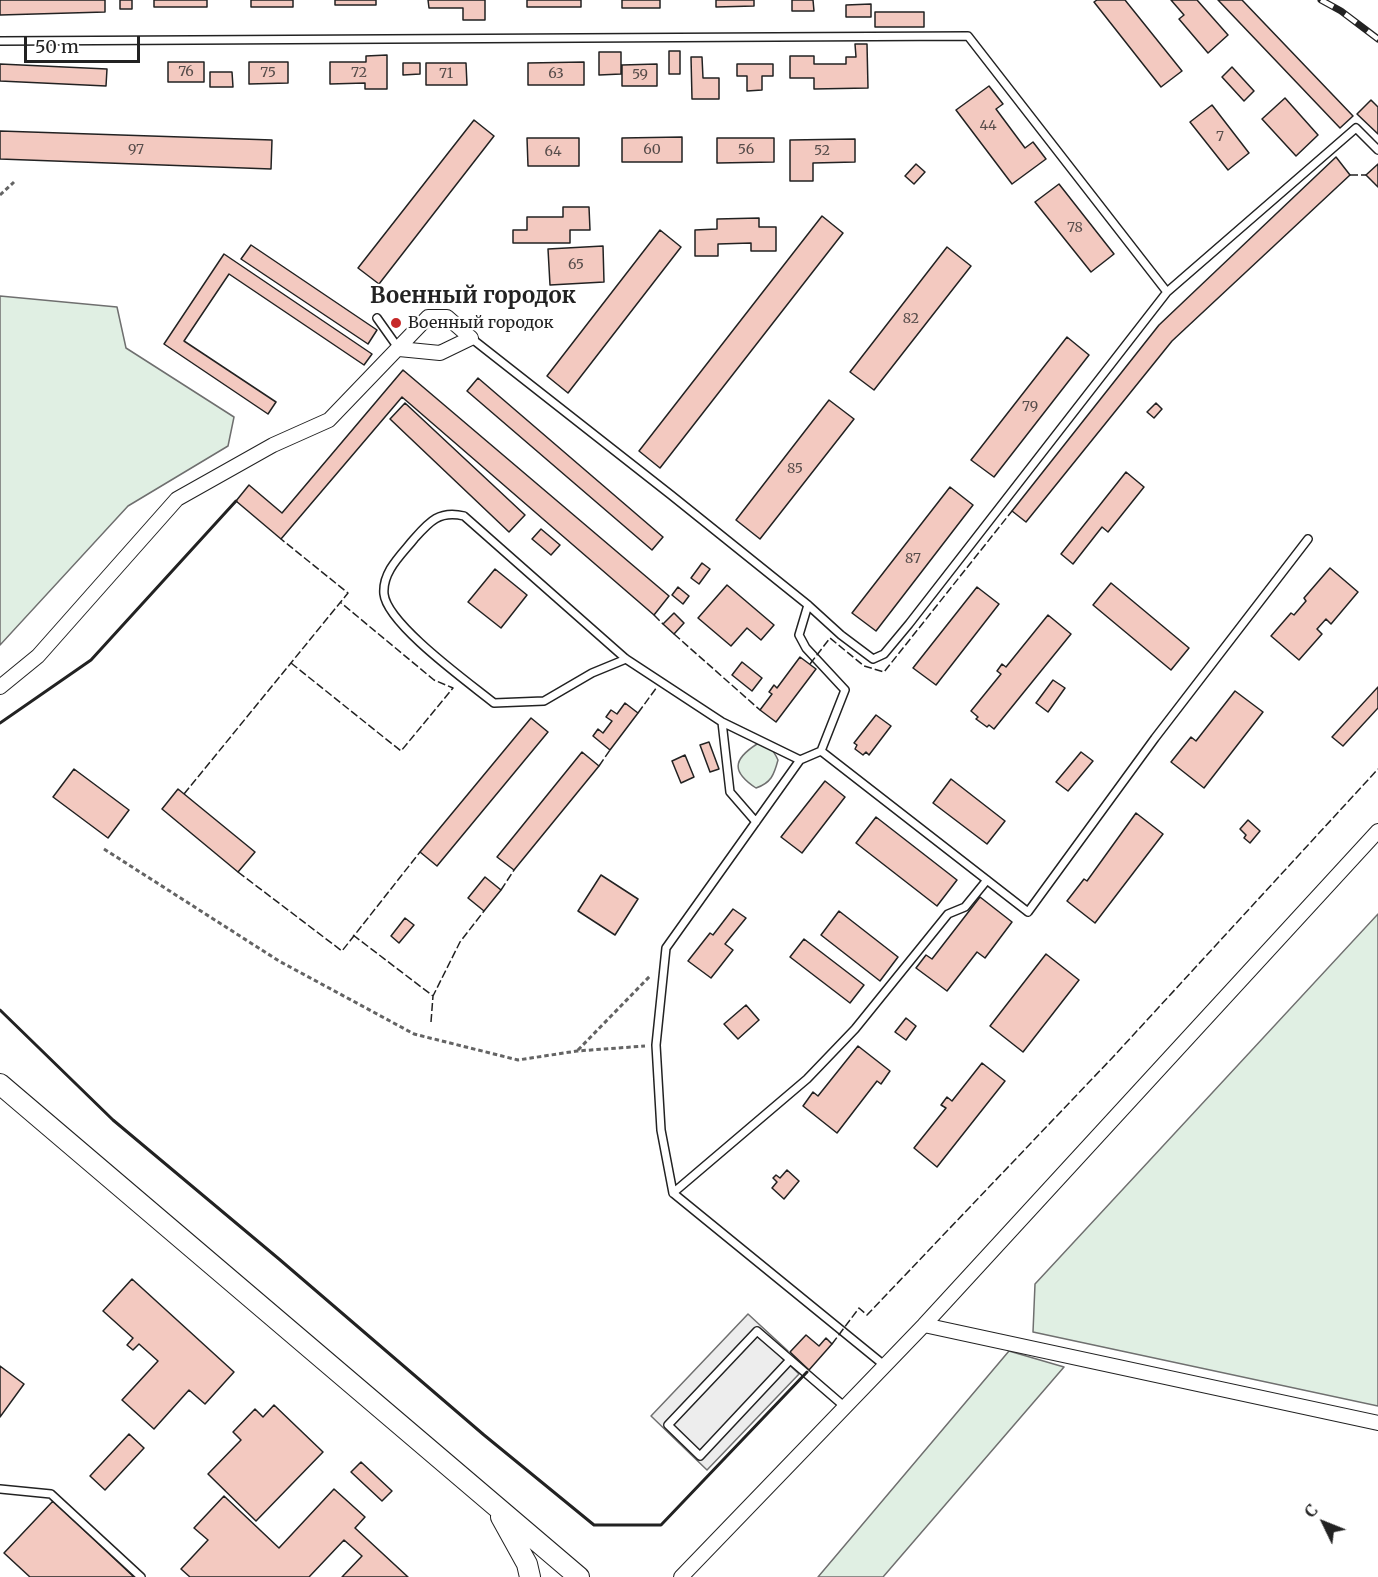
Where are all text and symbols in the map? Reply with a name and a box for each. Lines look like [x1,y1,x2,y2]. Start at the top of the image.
scale bar [27,24,142,62]
text: 50 m [35,35,79,58]
house number: 76 [178,64,194,80]
house number: 75 [260,65,276,81]
house number: 72 [351,65,367,81]
house number: 71 [439,66,453,82]
house number: 63 [548,66,564,82]
house number: 59 [632,67,648,83]
house number: 44 [979,118,997,134]
house number: 7 [1216,129,1224,145]
house number: 97 [128,142,144,158]
house number: 60 [643,142,661,158]
house number: 56 [738,142,754,158]
house number: 52 [814,143,830,159]
house number: 64 [544,144,562,160]
house number: 78 [1067,220,1083,236]
house number: 65 [568,257,584,273]
district label: Военный городок [370,284,576,310]
house number: 82 [903,311,919,327]
place label: Военный городок [408,313,554,333]
marker: Военный городок [389,316,403,330]
house number: 79 [1022,399,1038,415]
house number: 85 [787,461,803,477]
house number: 87 [905,551,921,567]
north arrow [1294,1493,1354,1553]
text: С [1300,1500,1322,1521]

